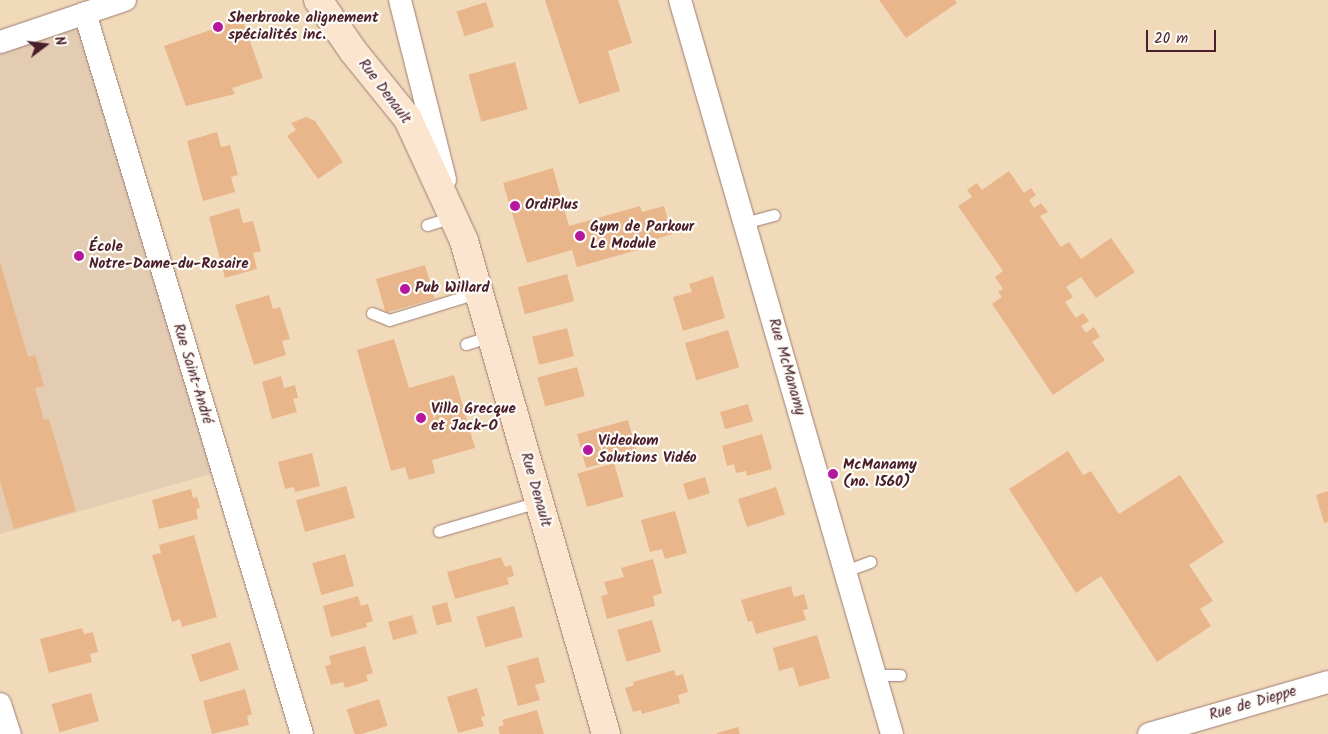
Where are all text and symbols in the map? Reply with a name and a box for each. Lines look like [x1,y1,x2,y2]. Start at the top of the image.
place label: Sherbrooke alignement spécialités inc. [228,9,379,44]
north arrow [20,20,70,70]
scale bar [1148,20,1218,52]
marker: Sherbrooke alignement spécialités inc. [212,21,224,33]
text: 20 m [1154,27,1188,51]
text: N [48,34,71,48]
street label: Rue Denault [354,56,414,128]
place label: OrdiPlus [525,197,578,215]
marker: OrdiPlus [509,200,521,212]
place label: Gym de Parkour Le Module [590,218,694,253]
marker: Gym de Parkour Le Module [574,230,586,242]
place label: École Notre-Dame-du-Rosaire [89,238,248,273]
marker: École Notre-Dame-du-Rosaire [73,250,85,262]
place label: Pub Willard [415,280,490,298]
marker: Pub Willard [399,283,411,295]
street label: Rue McManamy [764,316,808,418]
street label: Rue Saint-André [168,322,216,426]
place label: Villa Grecque et Jack-O [431,400,516,435]
marker: Villa Grecque et Jack-O [415,412,427,424]
place label: Videokom Solutions Vidéo [598,432,697,467]
marker: Videokom Solutions Vidéo [582,444,594,456]
street label: Rue Denault [516,451,554,529]
place label: McManamy (no. 1560) [843,456,917,491]
marker: McManamy (no. 1560) [827,468,839,480]
street label: Rue de Dieppe [1207,683,1299,725]

